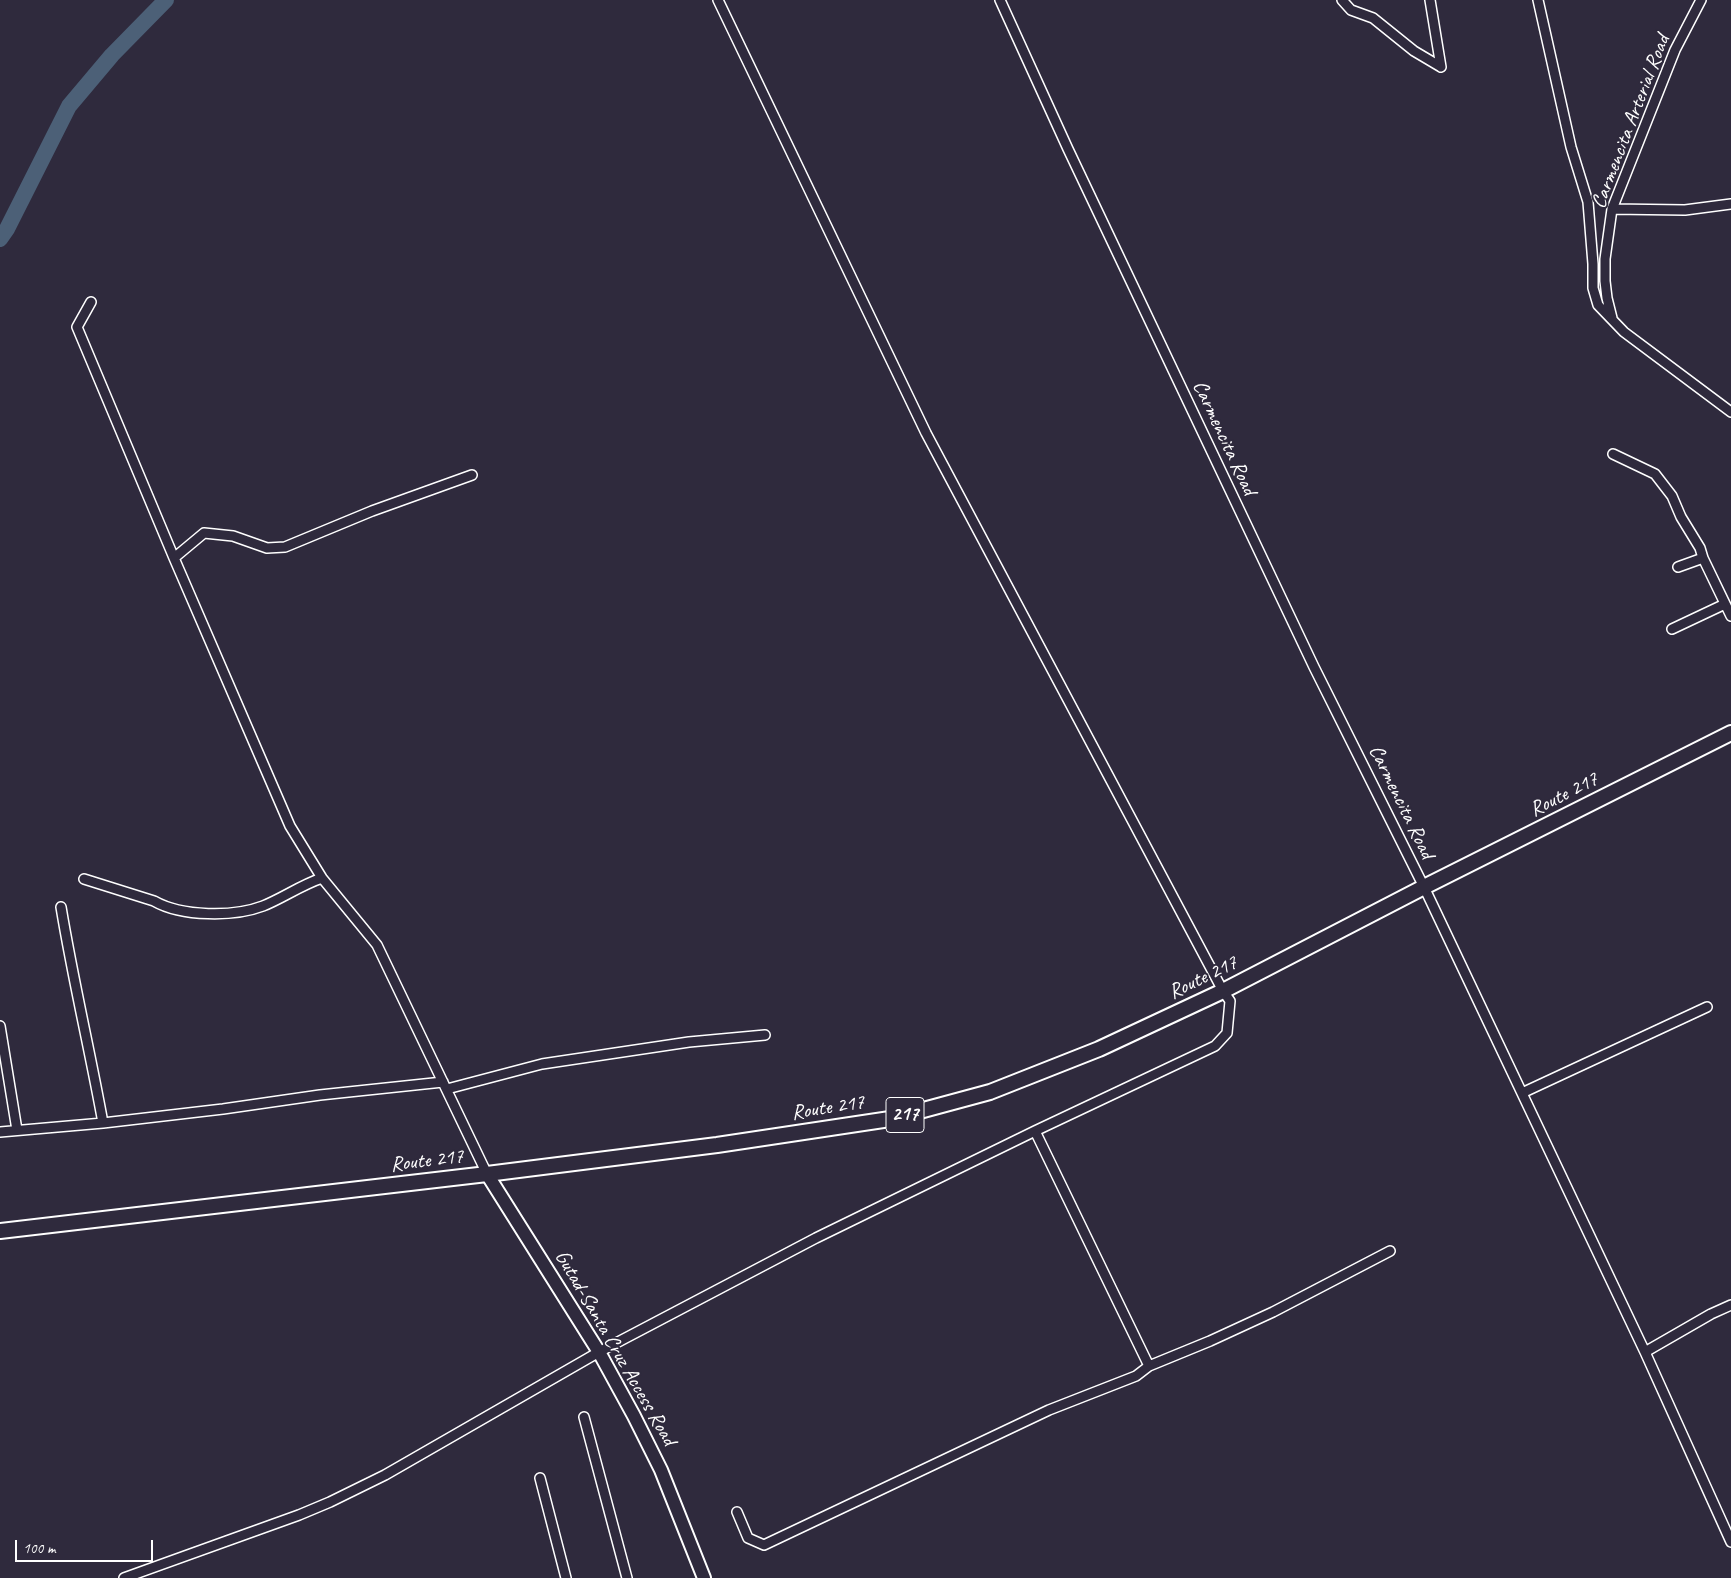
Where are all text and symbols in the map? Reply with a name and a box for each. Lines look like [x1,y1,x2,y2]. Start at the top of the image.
street label: Carmencita Arterial Road [1586,32,1676,212]
street label: Carmencita Road [1186,377,1262,499]
street label: Carmencita Road [1363,741,1439,863]
street label: Route 217 [1526,767,1602,823]
street label: Route 217 [1164,951,1242,1005]
street label: Route 217 [790,1090,866,1126]
road number: 217 [886,1098,924,1132]
street label: Route 217 [389,1144,465,1178]
street label: Gutad-Santa Cruz Access Road [549,1246,681,1450]
scale bar [18,1530,155,1562]
text: 100 m [23,1539,55,1558]

